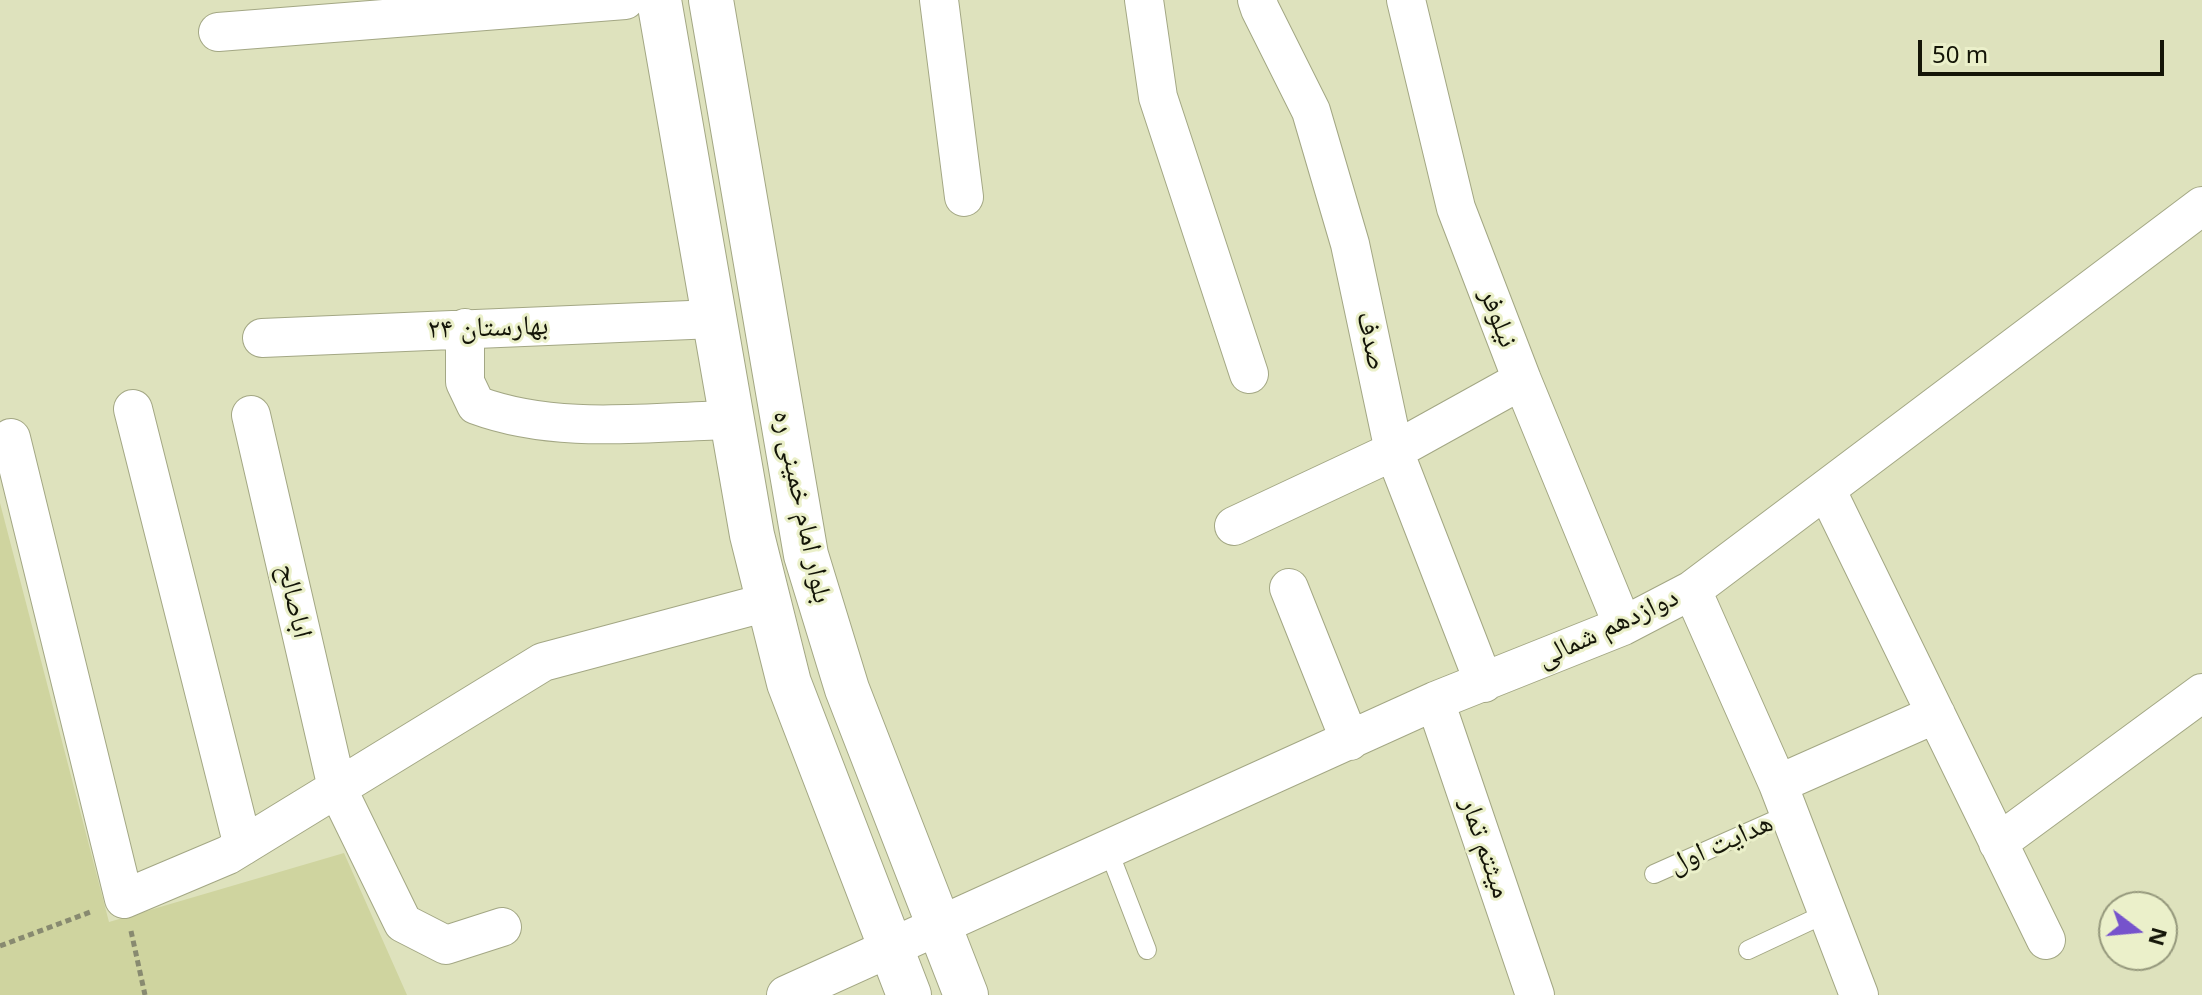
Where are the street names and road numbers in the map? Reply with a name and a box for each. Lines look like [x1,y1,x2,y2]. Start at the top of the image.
street label: نیلوفر [1471,284,1525,352]
street label: بهارستان ۲۴ [427,309,549,347]
street label: صدف [1348,309,1394,373]
street label: بلوار امام خمینی ره [765,408,839,606]
street label: اباصالح [269,561,319,641]
street label: دوازدهم شمالی [1532,581,1684,675]
street label: میثتم تمار [1452,793,1518,903]
street label: هدایت اول [1664,806,1778,882]

